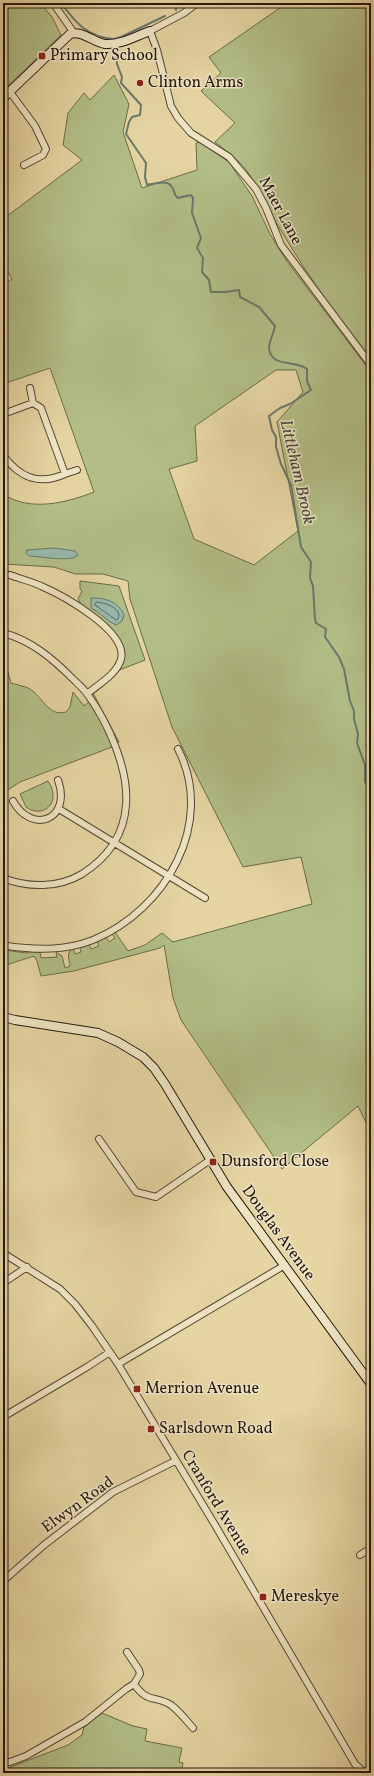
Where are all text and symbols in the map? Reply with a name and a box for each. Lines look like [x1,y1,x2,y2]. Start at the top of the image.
place label: Primary School [50,45,158,67]
marker: Primary School [37,51,47,61]
place label: Clinton Arms [148,72,243,94]
marker: Clinton Arms [135,78,145,88]
street label: Maer Lane [253,173,307,249]
water label: Littleham Brook [274,417,320,527]
place label: Dunsford Close [221,1151,329,1173]
marker: Dunsford Close [208,1157,218,1167]
street label: Douglas Avenue [236,1181,320,1285]
place label: Merrion Avenue [145,1378,259,1400]
marker: Merrion Avenue [132,1384,142,1394]
place label: Sarlsdown Road [159,1418,273,1440]
marker: Sarlsdown Road [146,1424,156,1434]
street label: Cranford Avenue [176,1446,256,1560]
street label: Elwyn Road [37,1471,119,1539]
place label: Mereskye [271,1586,339,1608]
marker: Mereskye [258,1592,268,1602]

